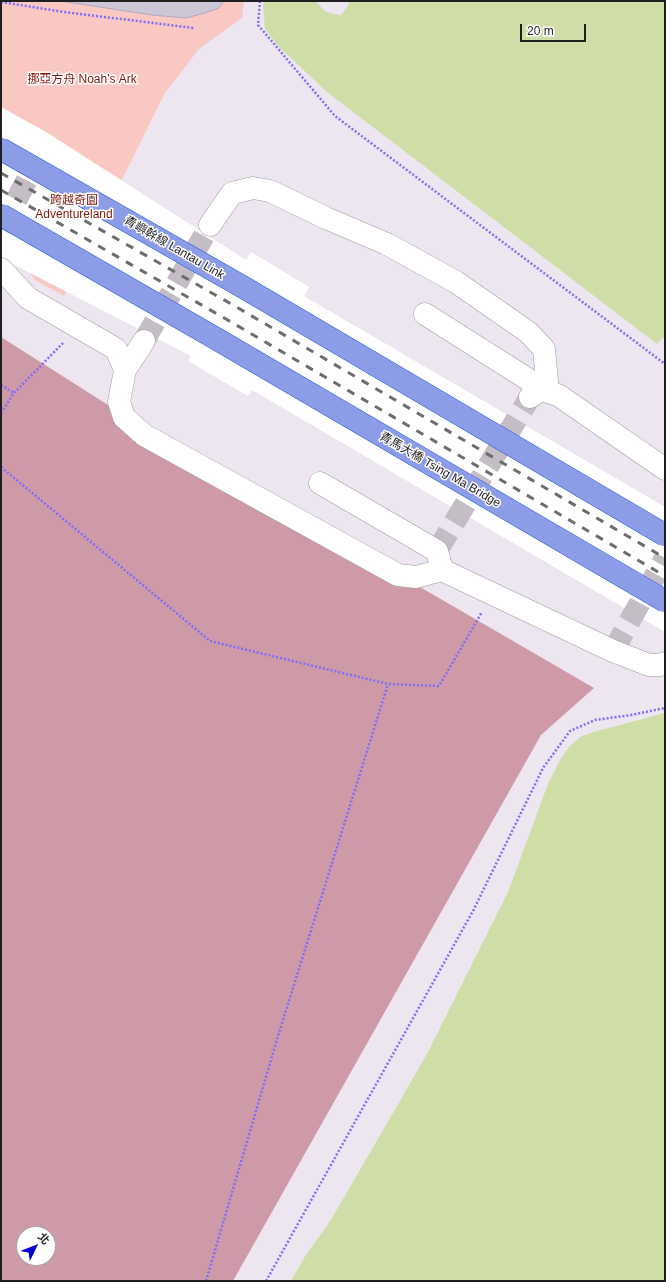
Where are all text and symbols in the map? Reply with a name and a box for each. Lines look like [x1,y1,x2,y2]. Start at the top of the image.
scale bar [522,16,588,42]
text: 20 m [527,24,554,38]
park label: 挪亞方舟 Noah's Ark [27,73,137,87]
park label: 跨越奇園 Adventureland [35,194,113,222]
street label: 青嶼幹線 Lantau Link [121,213,227,283]
street label: 青馬大橋 Tsing Ma Bridge [377,429,503,511]
north arrow [16,1226,56,1266]
text: 北 [36,1230,52,1247]

